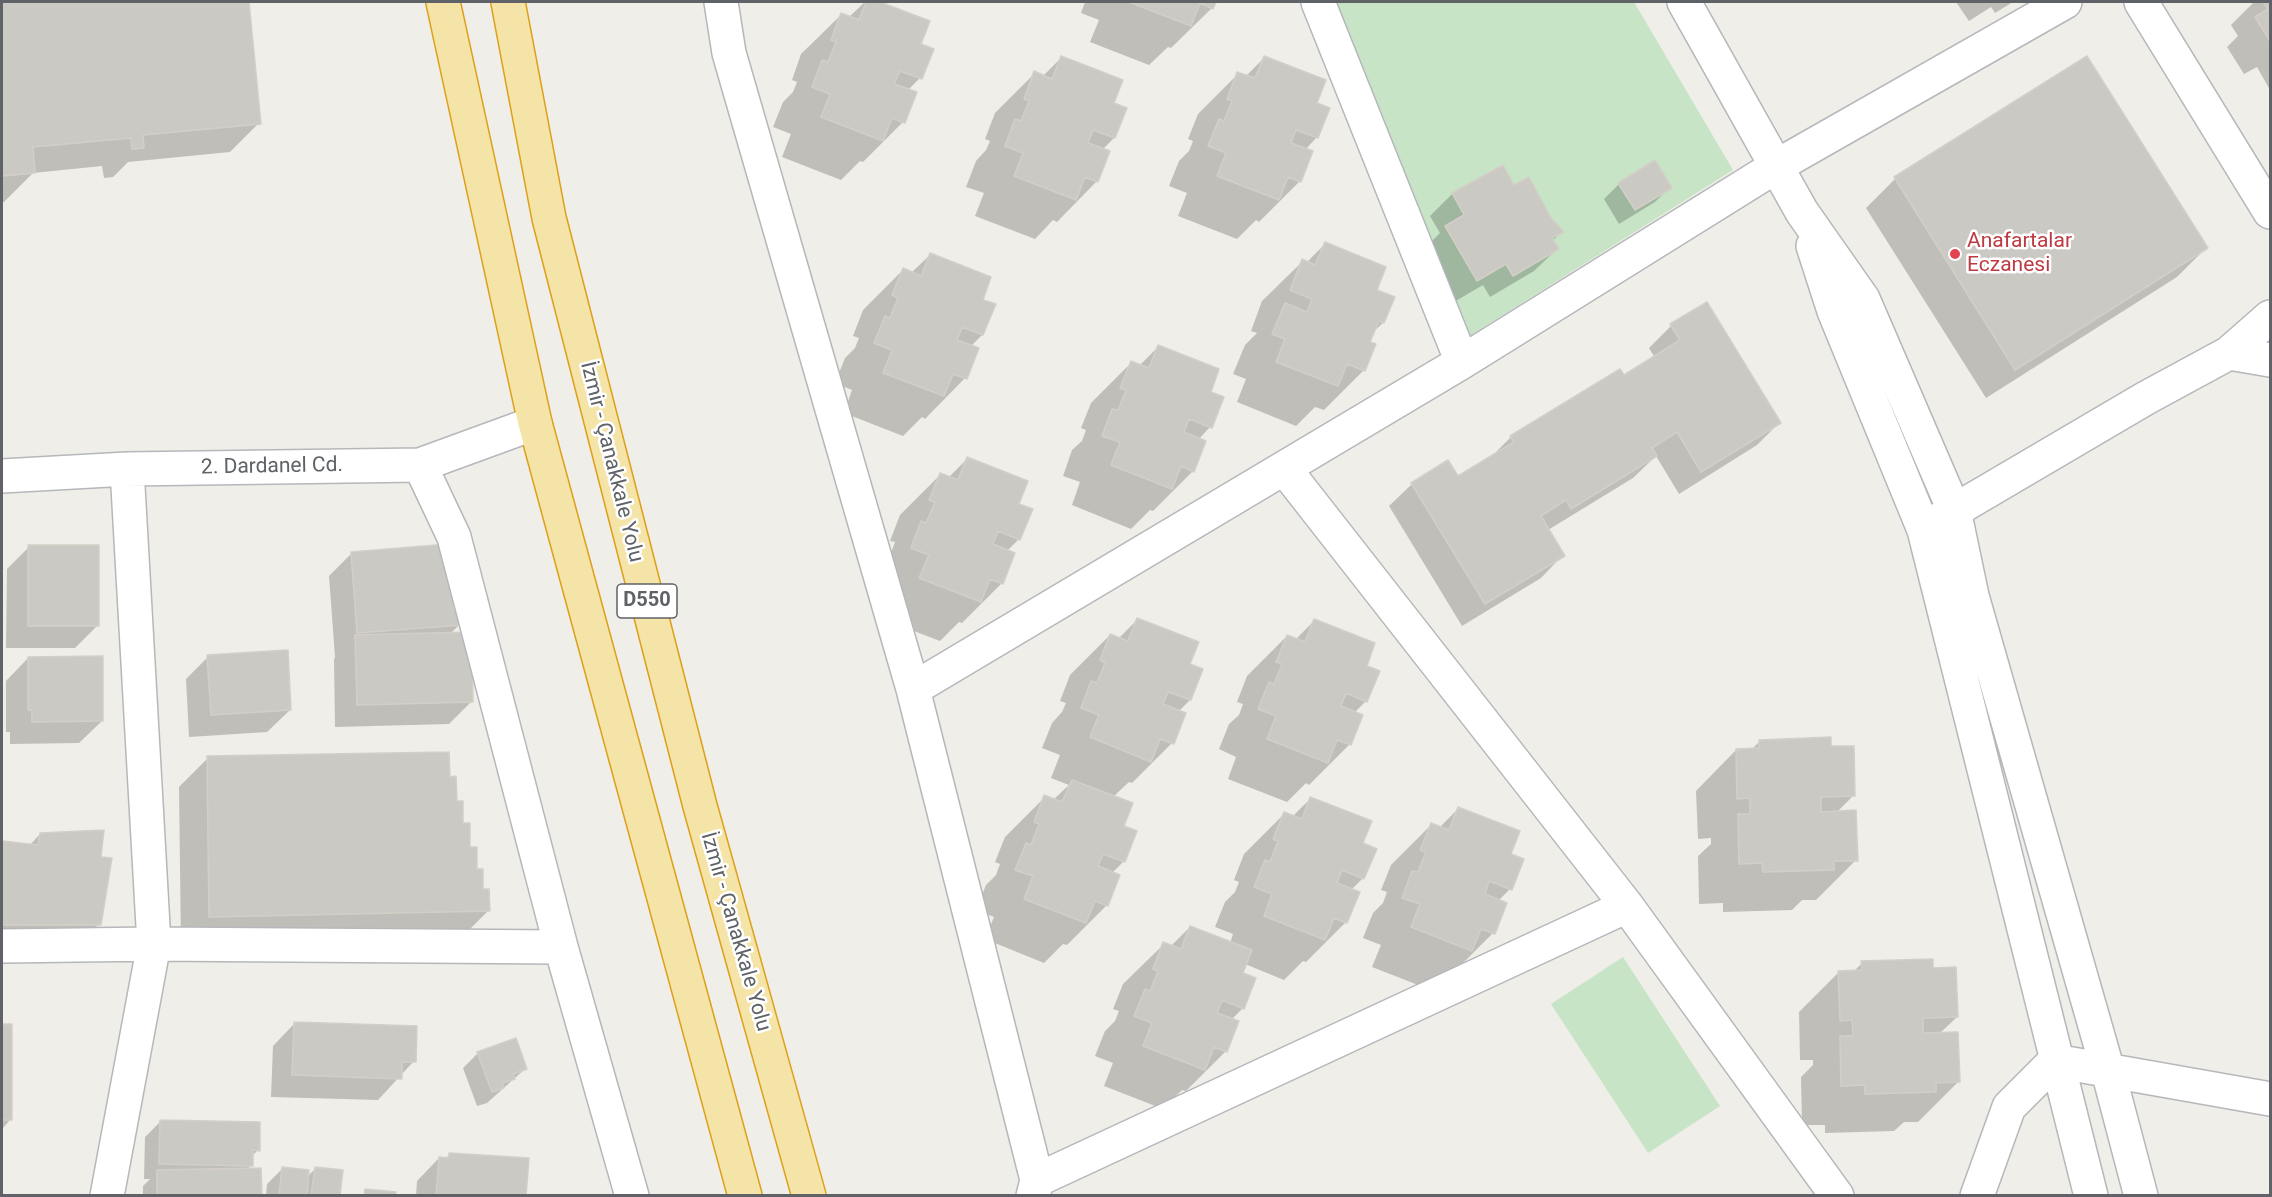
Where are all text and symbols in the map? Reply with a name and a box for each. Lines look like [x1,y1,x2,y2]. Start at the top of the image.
place label: Anafartalar Eczanesi [1967,229,2072,279]
marker: Anafartalar Eczanesi [1948,247,1962,261]
street label: İzmir - Çanakkale Yolu [574,359,648,565]
street label: 2. Dardanel Cd. [201,453,343,481]
road number: D550 [617,584,677,618]
street label: İzmir - Çanakkale Yolu [695,830,775,1034]

